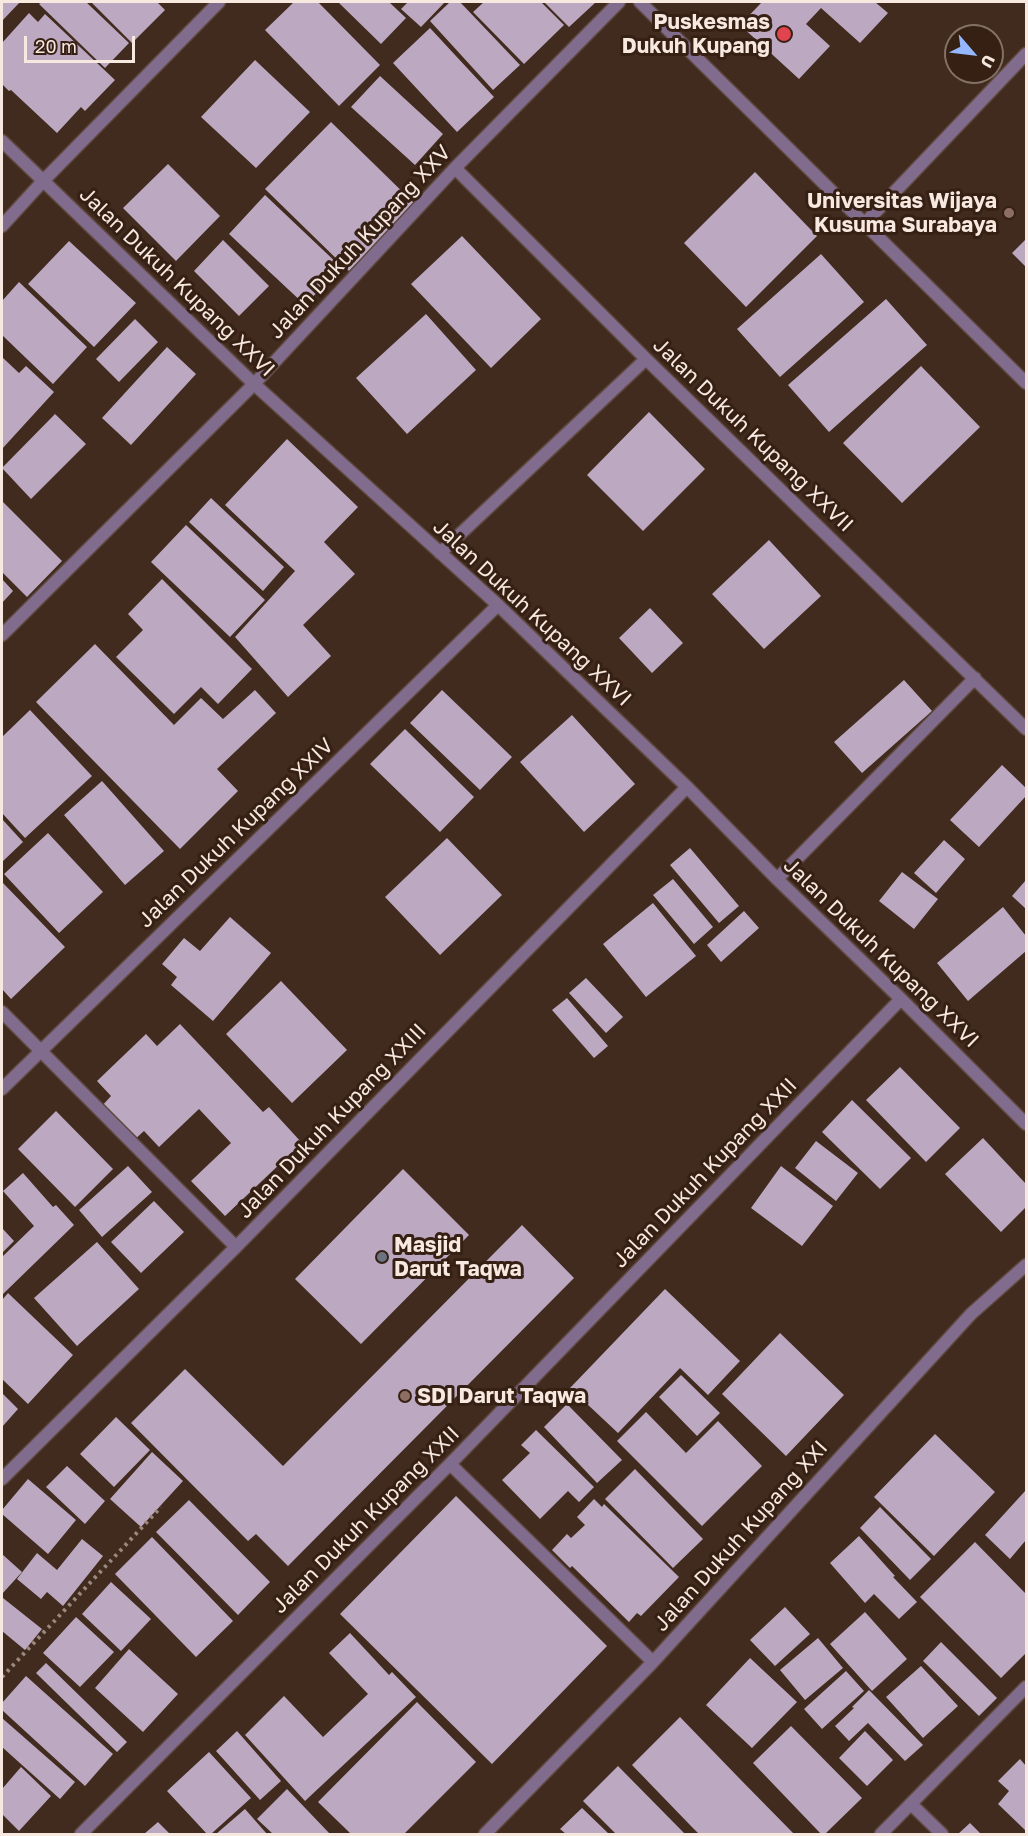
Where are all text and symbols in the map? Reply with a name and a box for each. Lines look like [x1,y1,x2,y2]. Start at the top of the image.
place label: Puskesmas Dukuh Kupang [622,9,770,59]
scale bar [27,24,138,62]
north arrow [944,24,1004,84]
marker: Puskesmas Dukuh Kupang [775,25,793,43]
text: 20 m [35,35,77,57]
text: U [977,52,1000,71]
street label: Jalan Dukuh Kupang XXV [264,140,456,344]
street label: Jalan Dukuh Kupang XXVI [74,182,280,382]
place label: Universitas Wijaya Kusuma Surabaya [807,188,997,238]
marker: Universitas Wijaya Kusuma Surabaya [1002,206,1016,220]
street label: Jalan Dukuh Kupang XXVII [648,333,858,537]
street label: Jalan Dukuh Kupang XXVI [428,514,636,712]
street label: Jalan Dukuh Kupang XXIV [133,733,339,933]
street label: Jalan Dukuh Kupang XXVI [778,853,984,1053]
street label: Jalan Dukuh Kupang XXIII [232,1018,432,1224]
street label: Jalan Dukuh Kupang XXII [608,1073,802,1273]
place label: Masjid Darut Taqwa [394,1232,522,1282]
marker: Masjid Darut Taqwa [375,1250,389,1264]
place label: SDI Darut Taqwa [417,1383,586,1409]
marker: SDI Darut Taqwa [398,1389,412,1403]
street label: Jalan Dukuh Kupang XXII [267,1421,465,1619]
street label: Jalan Dukuh Kupang XXI [649,1436,833,1636]

